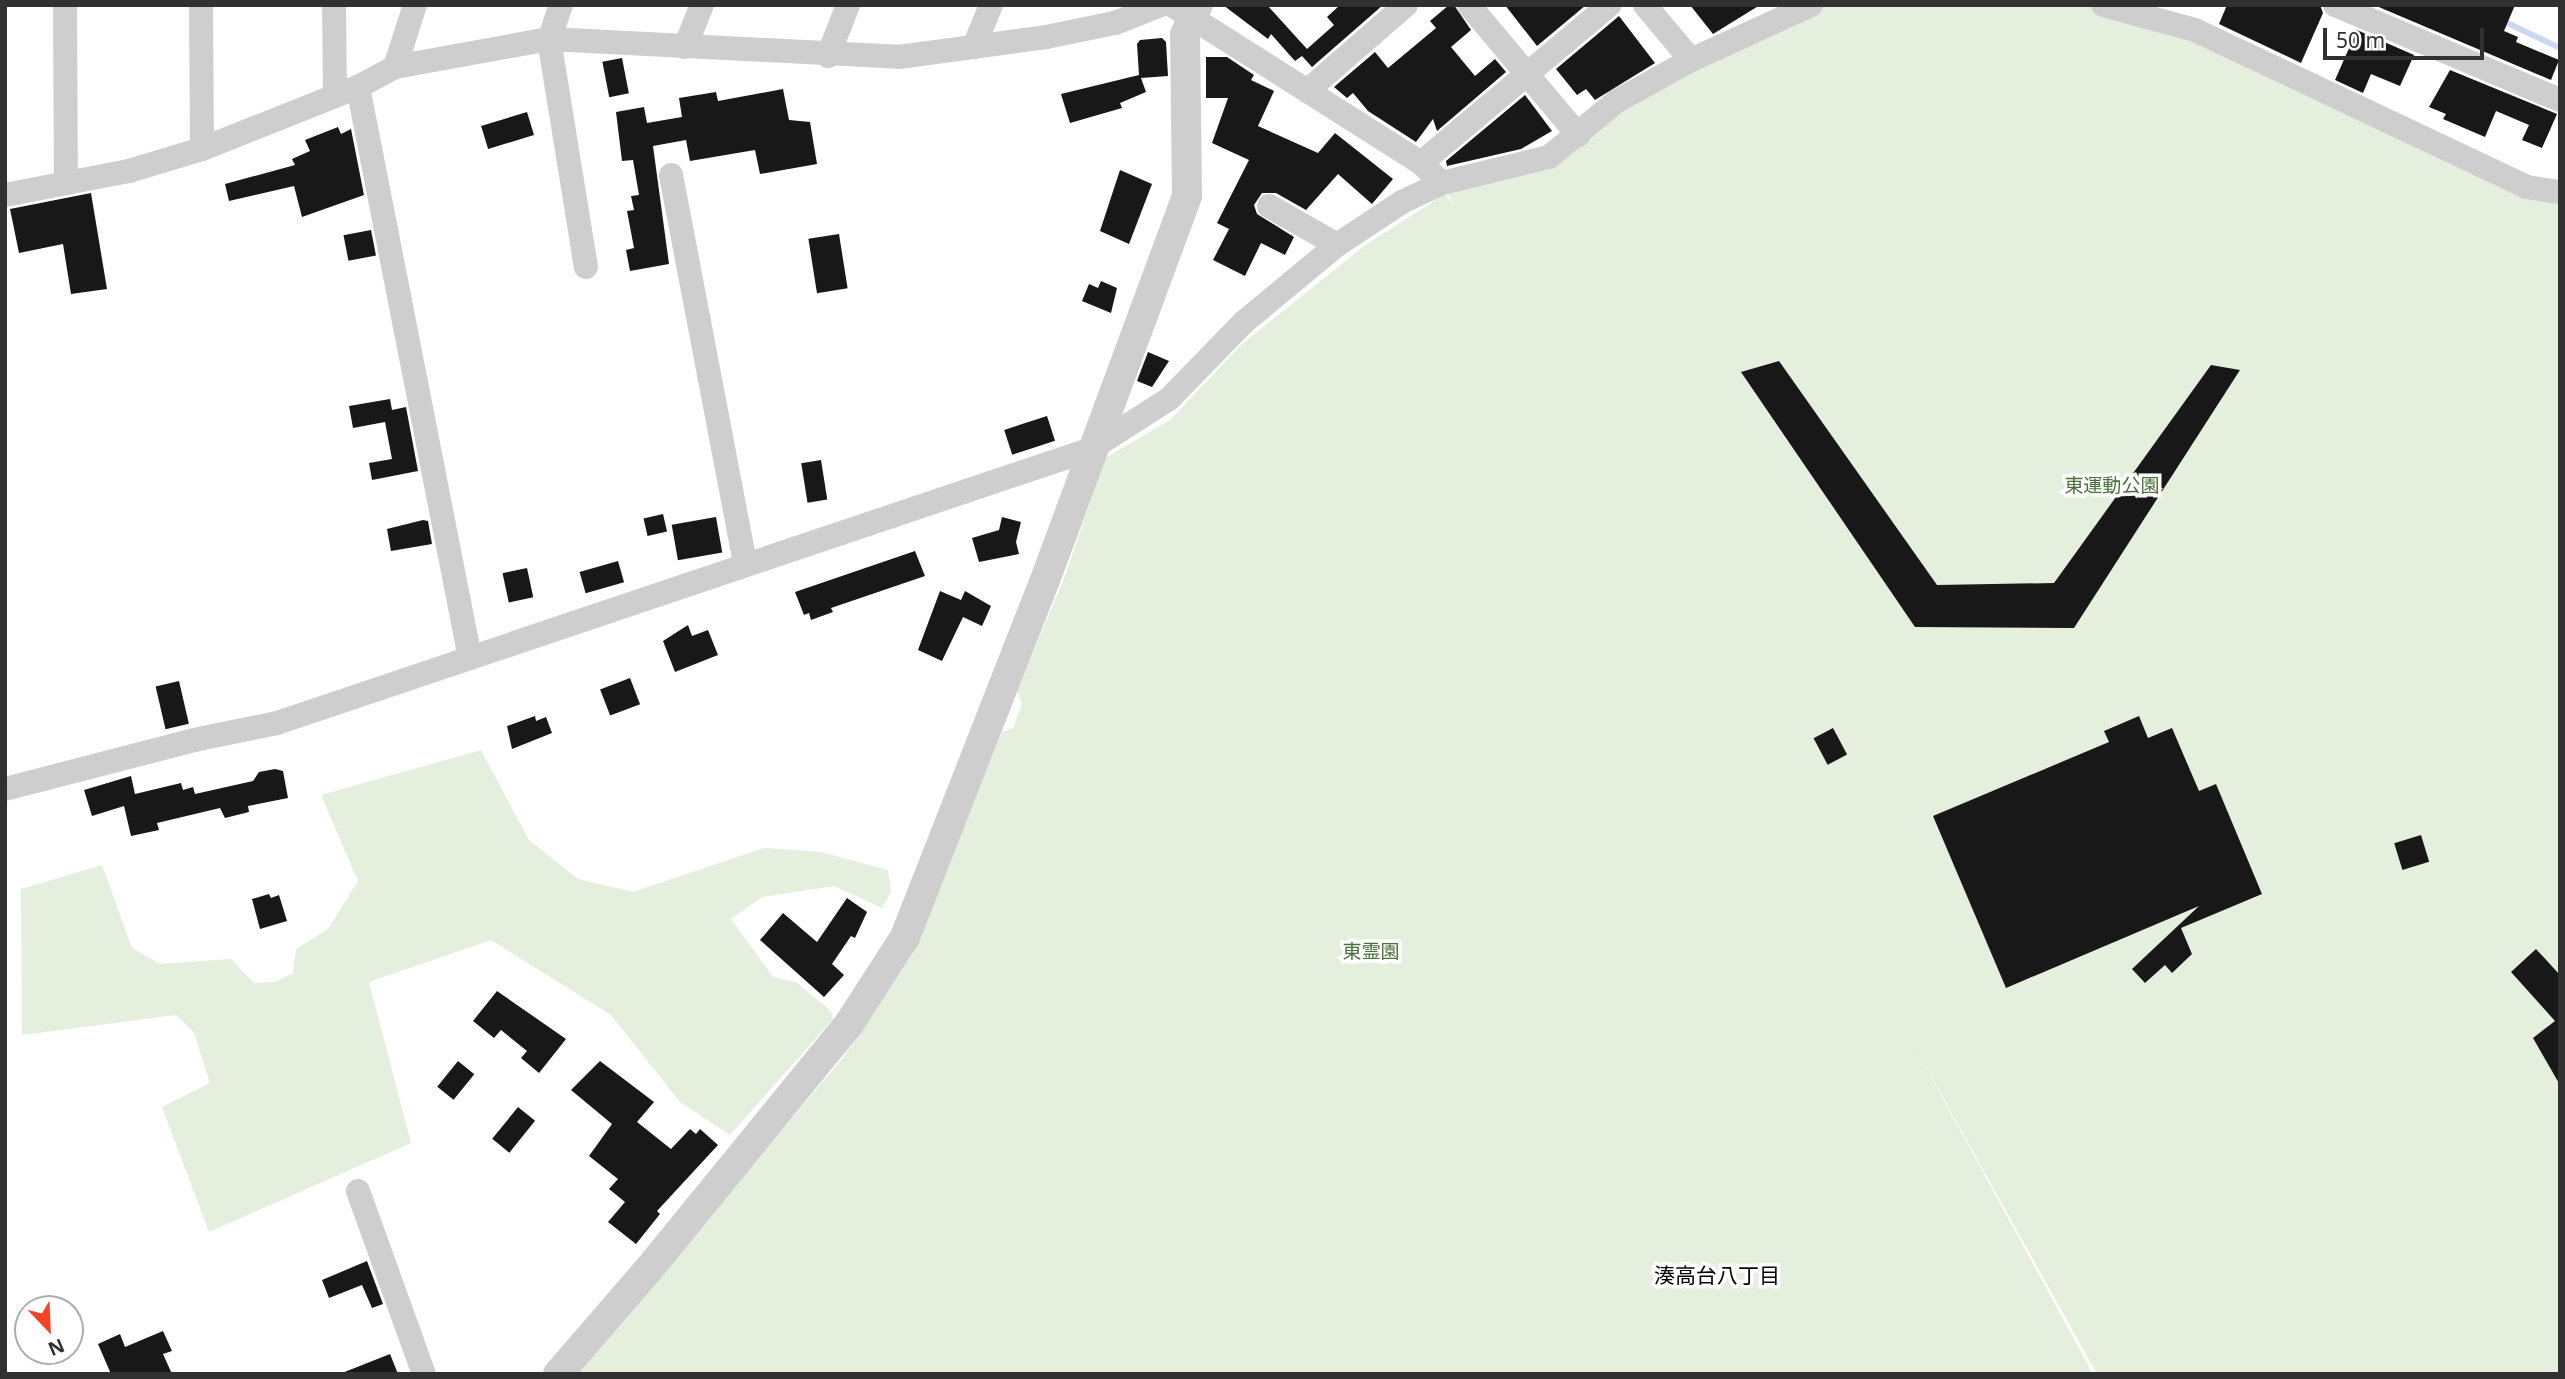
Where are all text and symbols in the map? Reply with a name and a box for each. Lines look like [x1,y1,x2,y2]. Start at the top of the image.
scale bar [2327,14,2488,58]
text: 50 m [2336,26,2385,54]
park label: 東運動公園 [2065,475,2159,497]
park label: 東霊園 [1343,941,1399,963]
district label: 湊高台八丁目 [1654,1262,1780,1288]
north arrow [14,1295,84,1365]
text: N [44,1333,69,1362]

